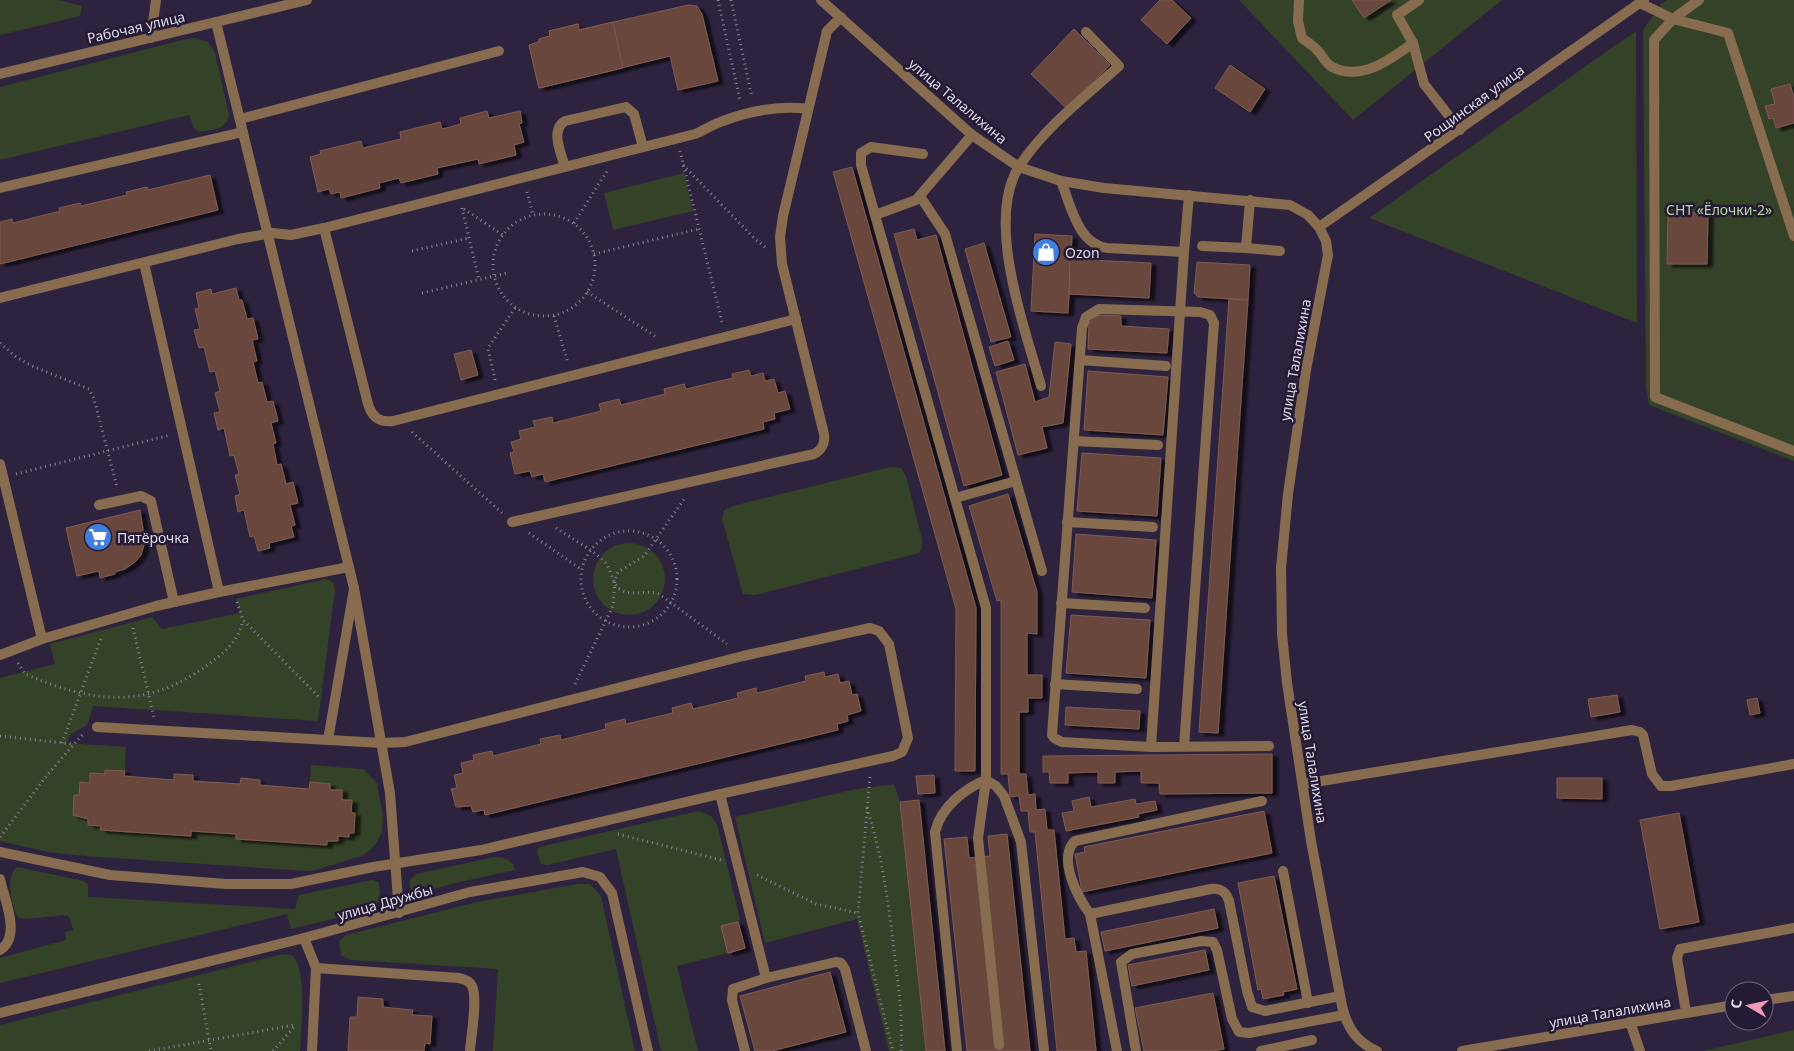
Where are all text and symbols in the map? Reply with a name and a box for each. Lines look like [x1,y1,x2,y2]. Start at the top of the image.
street label: Рабочая улица [85,7,187,47]
street label: улица Талалихина [905,54,1011,148]
street label: Рощинская улица [1420,60,1528,146]
park label: СНТ «Ёлочки-2» [1666,200,1772,219]
shop icon: Ozon [1031,237,1061,267]
place label: Ozon [1065,243,1100,262]
street label: улица Талалихина [1275,298,1315,422]
supermarket icon: Пятёрочка [83,522,113,552]
place label: Пятёрочка [117,528,189,547]
street label: улица Талалихина [1294,700,1332,824]
street label: улица Дружбы [335,879,435,925]
north arrow [1724,981,1774,1031]
street label: улица Талалихина [1548,992,1672,1032]
text: С [1726,998,1746,1010]

